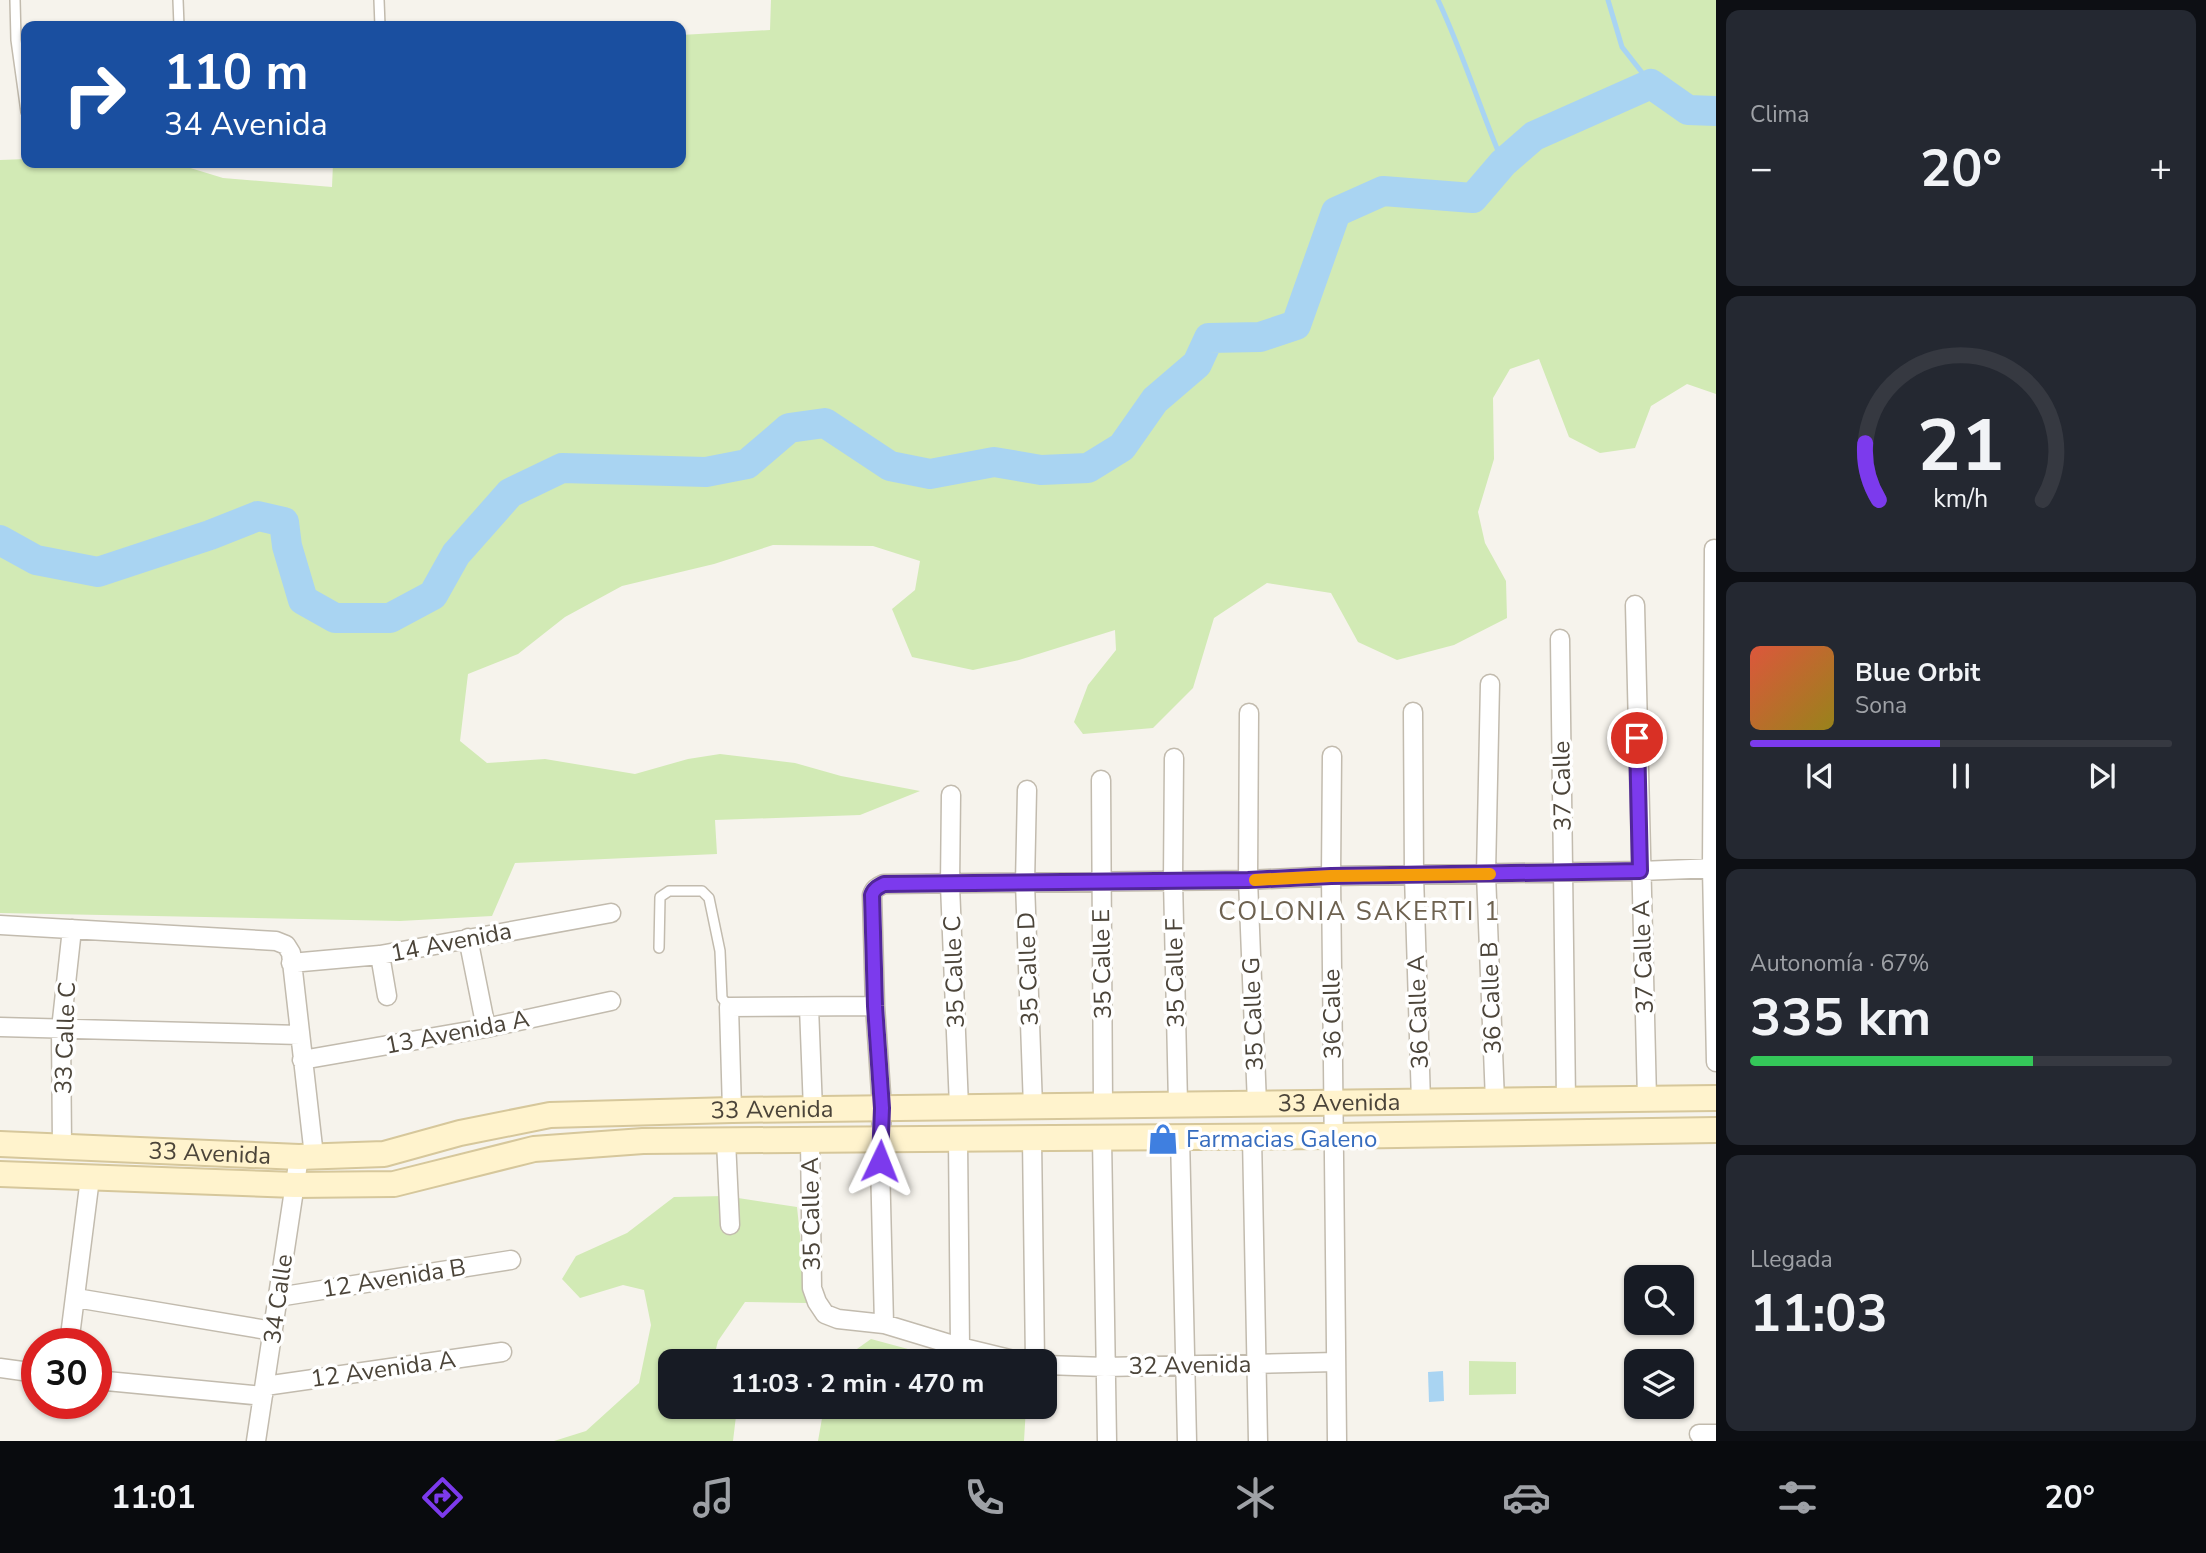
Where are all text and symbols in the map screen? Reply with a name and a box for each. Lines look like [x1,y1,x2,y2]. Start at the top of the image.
text: 110 m [164,39,308,106]
icon: right [49,49,140,140]
text: Clima [1750,99,1810,130]
text: 34 Avenida [164,103,328,146]
text: 20° [1920,133,2002,204]
text: − [1750,143,1773,194]
text: + [2149,143,2172,194]
text: 21 [1917,397,2005,497]
text: km/h [1933,482,1989,516]
text: Blue Orbit [1855,655,1980,690]
text: Sona [1855,690,1907,721]
pin [1607,708,1667,768]
icon: arrive [1618,719,1656,757]
street label: 37 Calle [1545,741,1579,831]
icon: previous [1801,757,1839,795]
icon: pause [1942,757,1980,795]
icon: next [2083,757,2121,795]
district label: COLONIA SAKERTI 1 [1218,894,1502,929]
street label: 37 Calle A [1625,899,1661,1015]
street label: 35 Calle E [1085,908,1119,1020]
street label: 35 Calle D [1010,911,1046,1027]
street label: 14 Avenida [388,915,514,969]
street label: 35 Calle C [936,915,972,1029]
street label: 35 Calle F [1158,918,1192,1028]
street label: 36 Calle B [1473,941,1509,1055]
text: Autonomía · 67% [1750,948,1930,979]
street label: 36 Calle A [1400,954,1436,1070]
street label: 35 Calle G [1235,957,1271,1071]
street label: 36 Calle [1315,969,1349,1059]
street label: 33 Calle C [47,981,83,1095]
text: 335 km [1750,982,1931,1053]
street label: 13 Avenida A [382,1002,532,1062]
street label: 33 Avenida [1277,1086,1401,1119]
street label: 33 Avenida [710,1093,834,1127]
shop icon: Farmacias Galeno [1146,1122,1180,1156]
place label: Farmacias Galeno [1186,1123,1377,1155]
position arrow [843,1124,917,1198]
street label: 33 Avenida [148,1134,272,1172]
street label: 35 Calle A [794,1156,828,1271]
text: Llegada [1750,1244,1833,1275]
street label: 12 Avenida B [320,1251,468,1305]
street label: 34 Calle [256,1252,300,1346]
map controls [1624,1265,1694,1419]
button: search [1624,1265,1694,1335]
text: 11:03 [1750,1278,1888,1349]
speed limit sign: 30 [21,1328,112,1419]
street label: 12 Avenida A [308,1343,458,1395]
street label: 32 Avenida [1128,1348,1252,1382]
button: layers [1624,1349,1694,1419]
text: 11:03 · 2 min · 470 m [731,1366,984,1401]
icon: directions [418,1473,467,1522]
icon: music [689,1473,738,1522]
icon: phone [960,1473,1009,1522]
icon: climate [1231,1473,1280,1522]
icon: car [1502,1473,1551,1522]
icon: filters [1773,1473,1822,1522]
text: 11:01 [111,1476,196,1519]
text: 20° [2044,1476,2095,1519]

